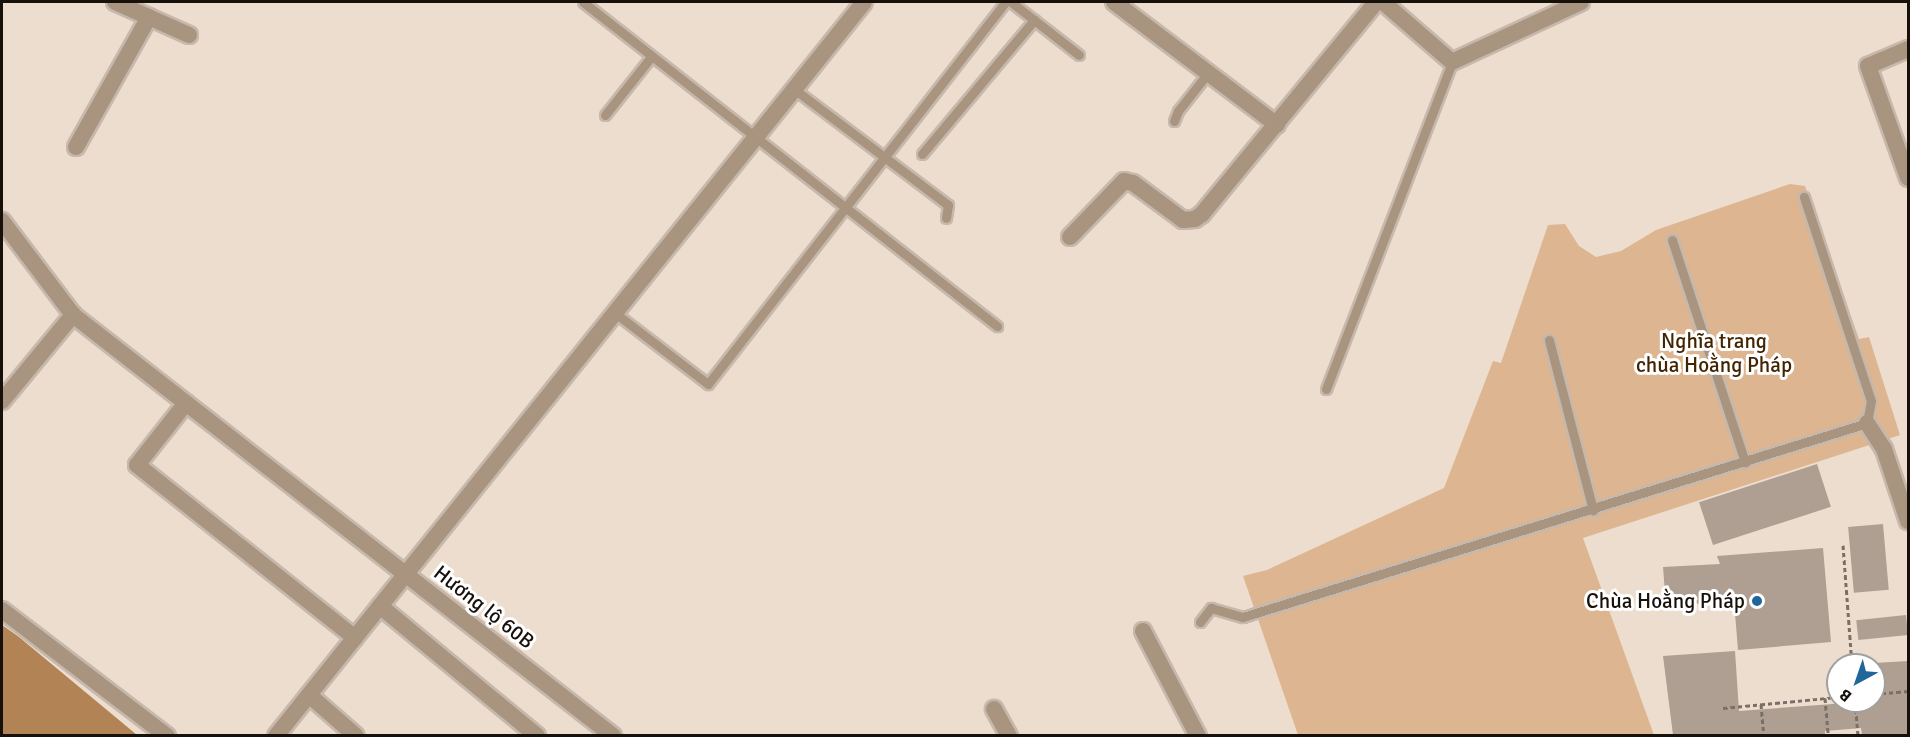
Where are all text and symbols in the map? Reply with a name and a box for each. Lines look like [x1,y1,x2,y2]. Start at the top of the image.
park label: Nghĩa trang chùa Hoằng Pháp [1636,328,1792,378]
street label: Hương lộ 60B [429,560,539,654]
place label: Chùa Hoằng Pháp [1586,588,1745,614]
marker: Chùa Hoằng Pháp [1750,594,1764,608]
north arrow [1826,653,1886,713]
text: B [1836,684,1856,706]

